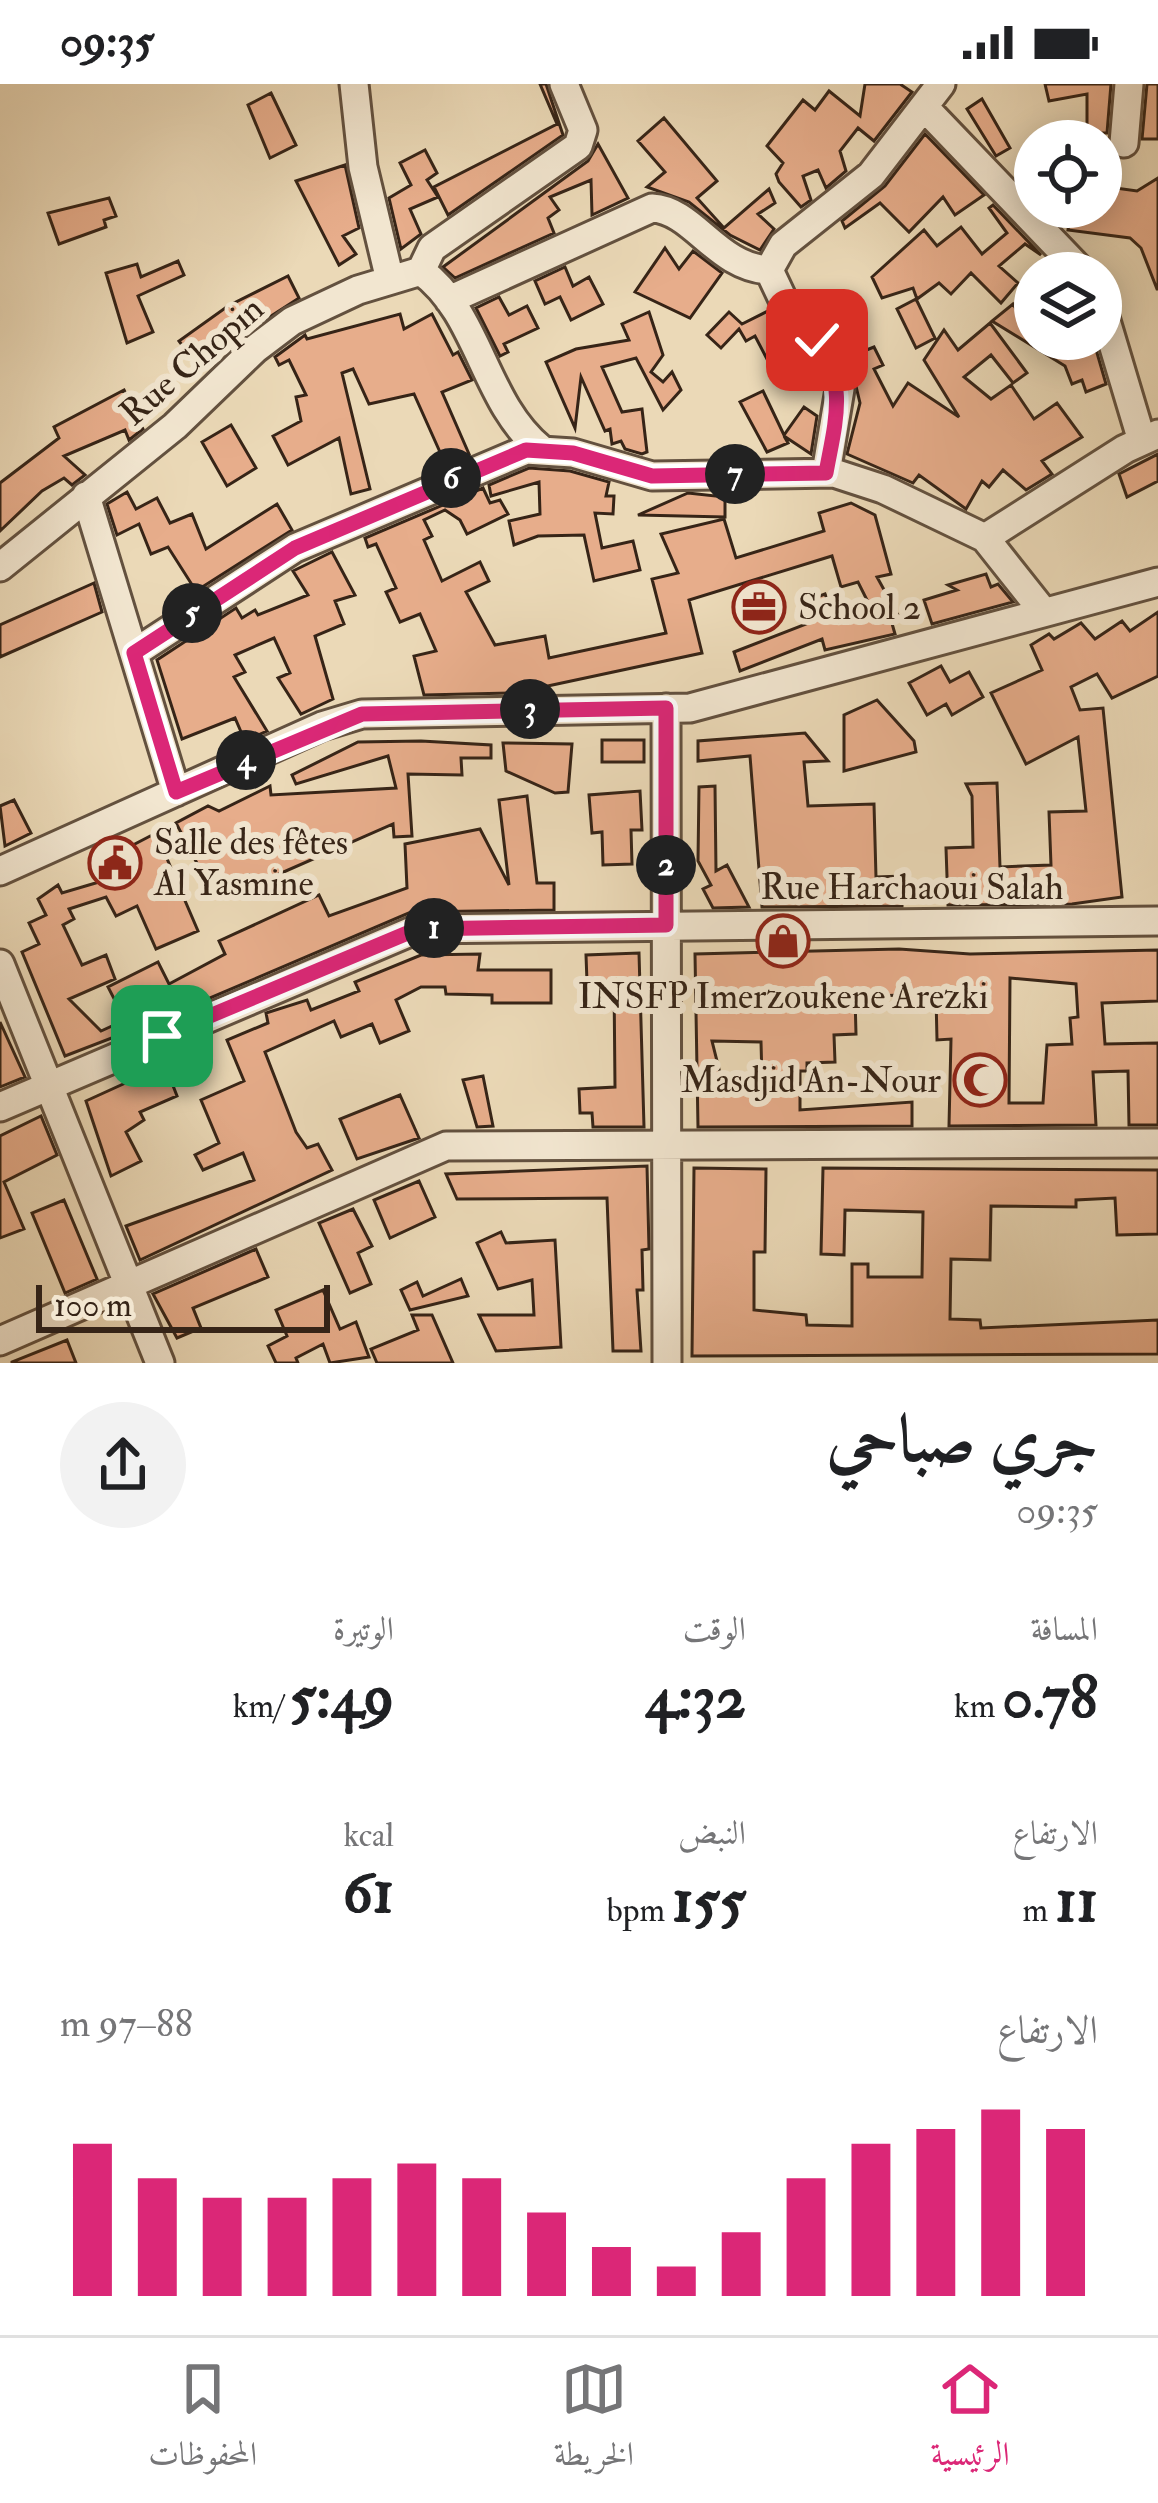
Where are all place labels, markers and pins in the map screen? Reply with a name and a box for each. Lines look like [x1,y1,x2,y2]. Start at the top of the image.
pin [766,289,868,391]
pin: 7 [705,444,765,504]
pin: 6 [421,448,481,508]
office icon: School 2 [731,579,787,635]
pin: 5 [162,583,222,643]
place label: School 2 [798,585,921,630]
pin: 3 [500,679,560,739]
pin: 4 [216,730,276,790]
place label: Salle des fêtes Al Yasmine [153,820,348,906]
public building icon: Salle des fêtes Al Yasmine [87,835,143,891]
pin: 2 [636,835,696,895]
pin: 1 [404,898,464,958]
shop icon: INSFP Imerzoukene Arezki [755,913,811,969]
place label: INSFP Imerzoukene Arezki [578,974,988,1019]
pin [111,985,213,1087]
mosque icon: Masdjid An-Nour [952,1052,1008,1108]
place label: Masdjid An-Nour [681,1058,942,1103]

